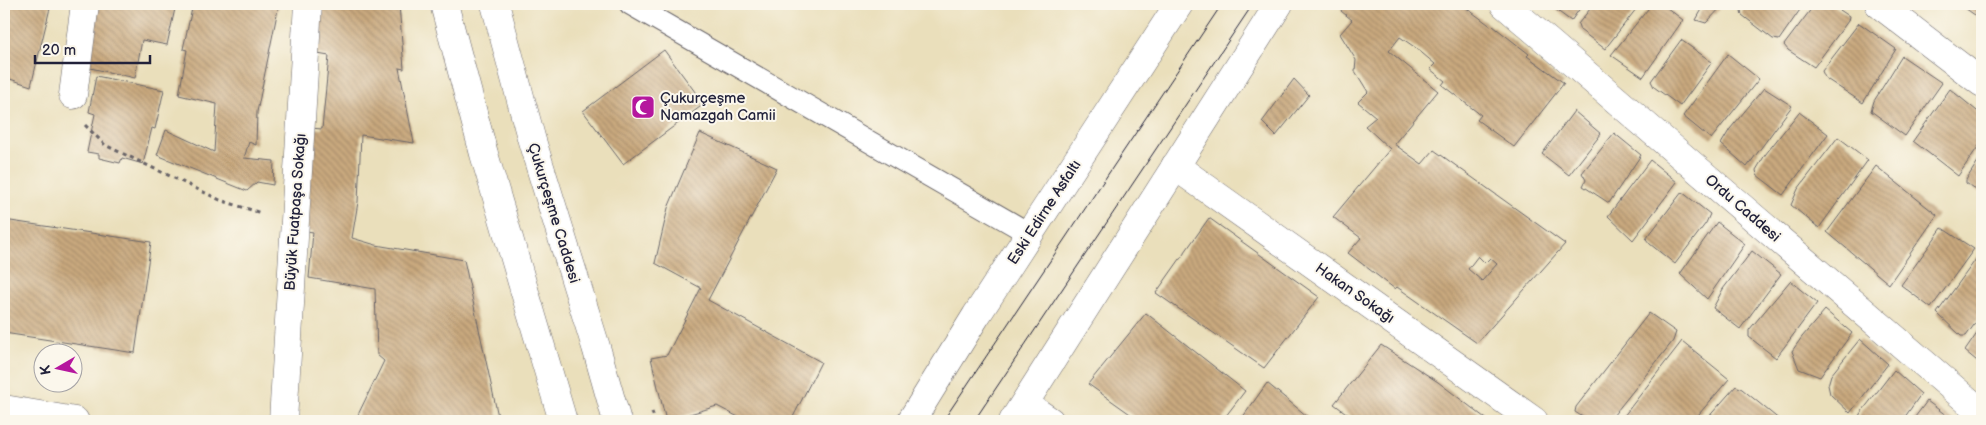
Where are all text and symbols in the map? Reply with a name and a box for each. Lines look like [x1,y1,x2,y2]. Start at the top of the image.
scale bar [35,32,150,64]
text: 20 m [42,41,76,60]
place label: Çukurçeşme Namazgah Camii [660,89,776,125]
mosque icon: Çukurçeşme Namazgah Camii [630,94,656,120]
street label: Büyük Fuatpaşa Sokağı [281,133,310,291]
street label: Çukurçeşme Caddesi [523,141,584,286]
street label: Eski Edirne Asfaltı [1003,156,1085,268]
street label: Ordu Caddesi [1701,170,1784,246]
street label: Hakan Sokağı [1311,259,1398,328]
north arrow [32,342,82,392]
text: K [36,363,55,376]

